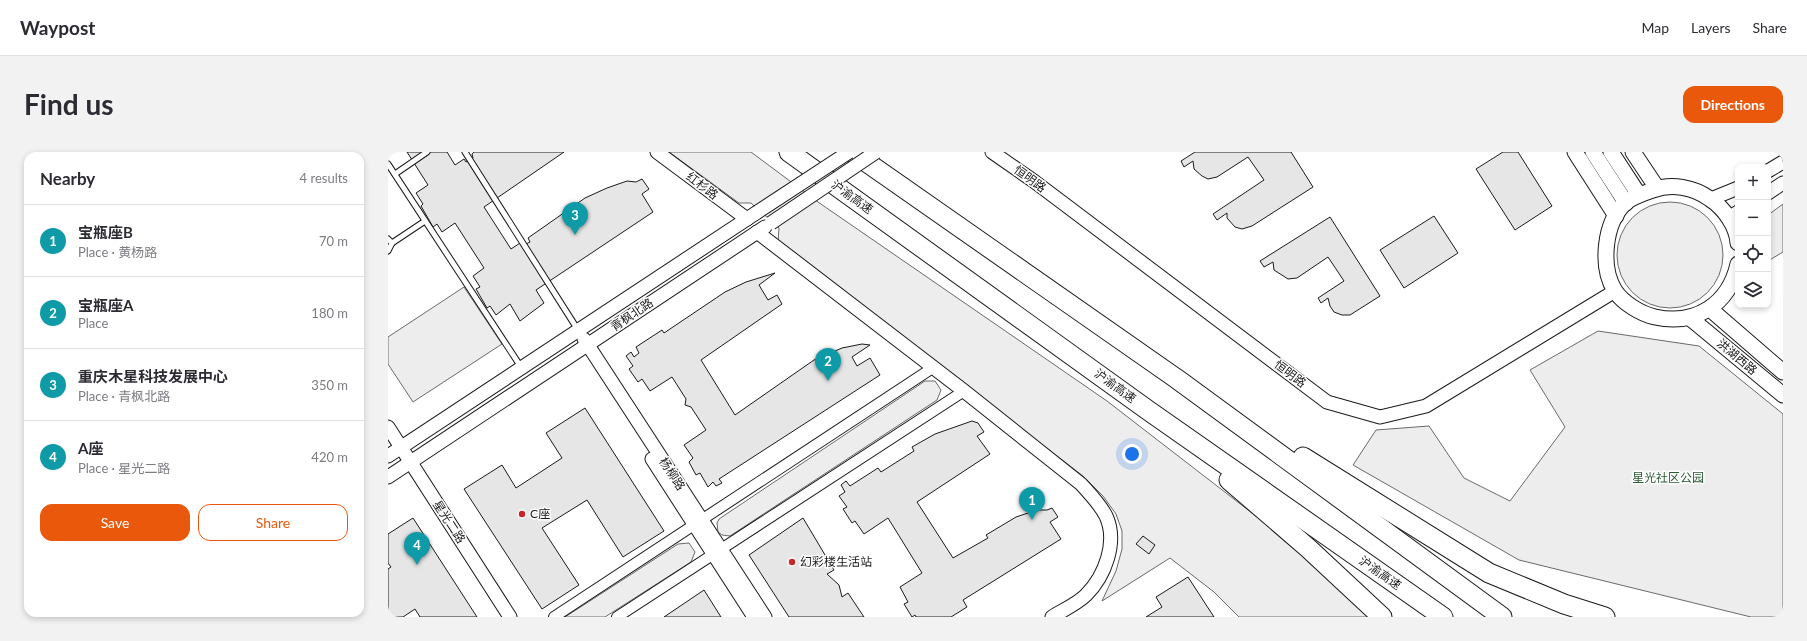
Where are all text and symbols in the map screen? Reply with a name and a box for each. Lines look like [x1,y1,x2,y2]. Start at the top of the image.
text: Waypost [20,16,95,39]
text: Map [1641,19,1669,36]
text: Layers [1691,19,1731,36]
text: Share [1753,19,1787,36]
button: Directions [1683,86,1783,123]
text: Find us [24,87,114,121]
street label: 恒明路 [1011,162,1049,195]
map controls [1735,164,1771,308]
button: + [1735,164,1771,200]
text: Nearby [40,168,95,189]
street label: 红杉路 [683,169,721,202]
text: 4 results [300,170,348,186]
street label: 沪渝高速 [828,176,876,217]
button: − [1735,200,1771,236]
pin: 3 [562,202,588,235]
text: 宝瓶座B [78,223,133,241]
text: 1 [49,233,57,249]
text: 70 m [319,233,348,249]
button: locate [1735,236,1771,272]
text: Place · 黄杨路 [78,244,157,260]
button: layers [1735,272,1771,308]
street label: 青枫北路 [608,295,656,334]
text: 宝瓶座A [78,296,133,314]
text: 2 [49,305,57,321]
text: 180 m [311,305,348,321]
text: Place [78,315,108,331]
street label: 洪湖西路 [1714,335,1761,378]
pin: 2 [815,348,841,381]
street label: 恒明路 [1271,357,1309,390]
street label: 沪渝高速 [1091,365,1139,406]
text: 重庆木星科技发展中心 [78,367,228,385]
text: 3 [49,377,57,393]
text: 350 m [311,377,348,393]
text: Place · 青枫北路 [78,388,170,404]
text: A座 [78,439,103,457]
your location [1122,444,1142,464]
text: 4 [49,449,57,465]
text: 420 m [311,449,348,465]
street label: 杨柳路 [656,455,689,493]
text: Place · 星光二路 [78,460,170,476]
park label: 星光社区公园 [1632,470,1704,485]
pin: 1 [1019,487,1045,520]
street label: 星光二路 [430,498,469,546]
button: Save [40,504,190,541]
button: Share [198,504,348,541]
place label: C座 [530,506,550,521]
marker: C座 [517,509,527,519]
pin: 4 [404,532,430,565]
street label: 沪渝高速 [1356,553,1404,593]
place label: 幻彩楼生活站 [800,554,872,569]
marker: 幻彩楼生活站 [787,557,797,567]

